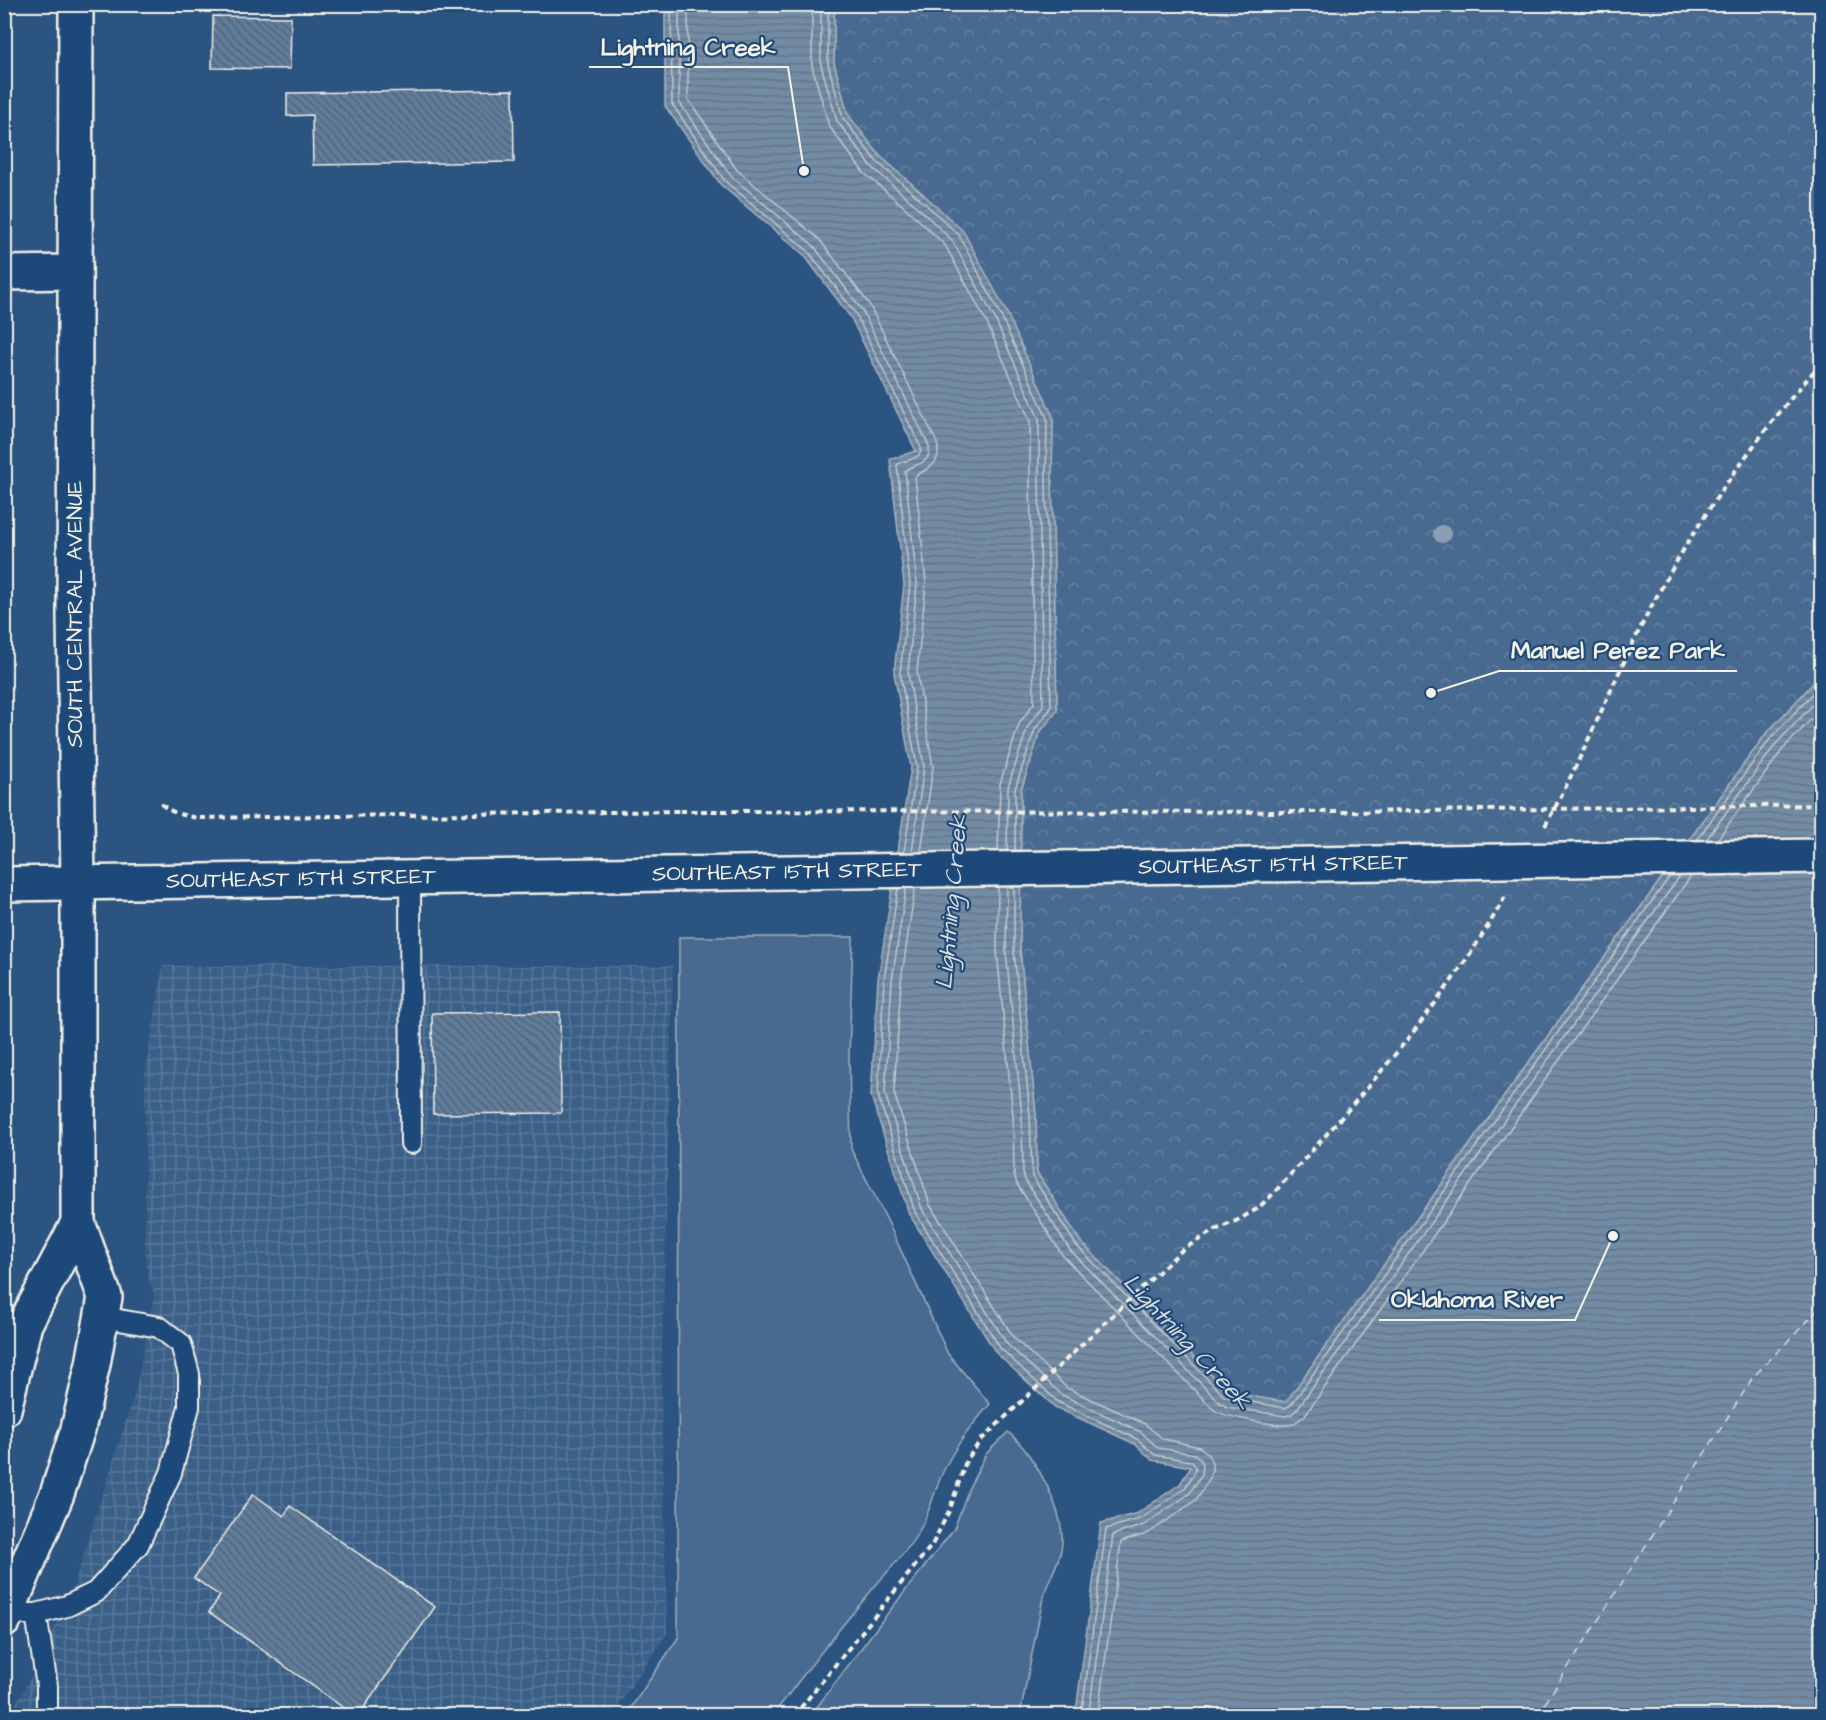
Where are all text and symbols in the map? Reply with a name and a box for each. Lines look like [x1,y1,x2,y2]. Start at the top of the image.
callout: Lightning Creek [589,25,788,67]
text: Lightning Creek [601,31,776,66]
street label: SOUTH CENTRAL AVENUE [60,480,91,748]
callout: Manuel Perez Park [1499,629,1737,671]
text: Manuel Perez Park [1511,634,1725,668]
water label: Lightning Creek [927,812,978,991]
street label: SOUTHEAST 15TH STREET [1138,847,1408,883]
street label: SOUTHEAST 15TH STREET [652,854,922,890]
street label: SOUTHEAST 15TH STREET [166,861,436,897]
water label: Lightning Creek [1114,1266,1260,1419]
callout: Oklahoma River [1379,1278,1575,1320]
text: Oklahoma River [1391,1283,1564,1317]

